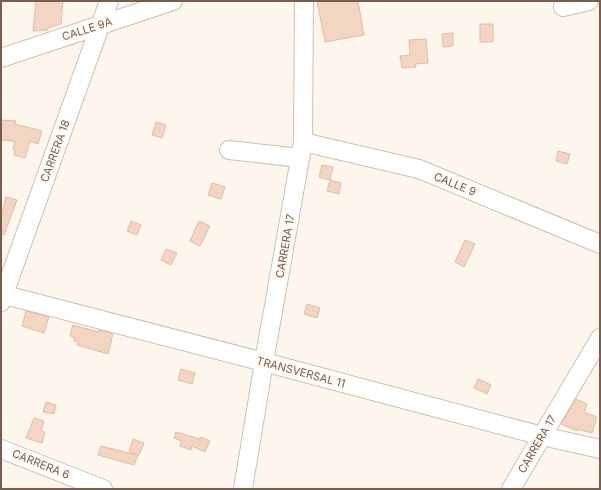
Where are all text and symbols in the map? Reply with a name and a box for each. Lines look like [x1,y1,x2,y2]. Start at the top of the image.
street label: CALLE 9A [60,14,114,44]
street label: CARRERA 18 [37,118,73,184]
street label: CALLE 9 [432,169,478,199]
street label: CARRERA 17 [272,213,298,279]
street label: TRANSVERSAL 11 [255,353,347,391]
street label: CARRERA 17 [515,413,559,475]
street label: CARRERA 6 [10,446,72,482]

